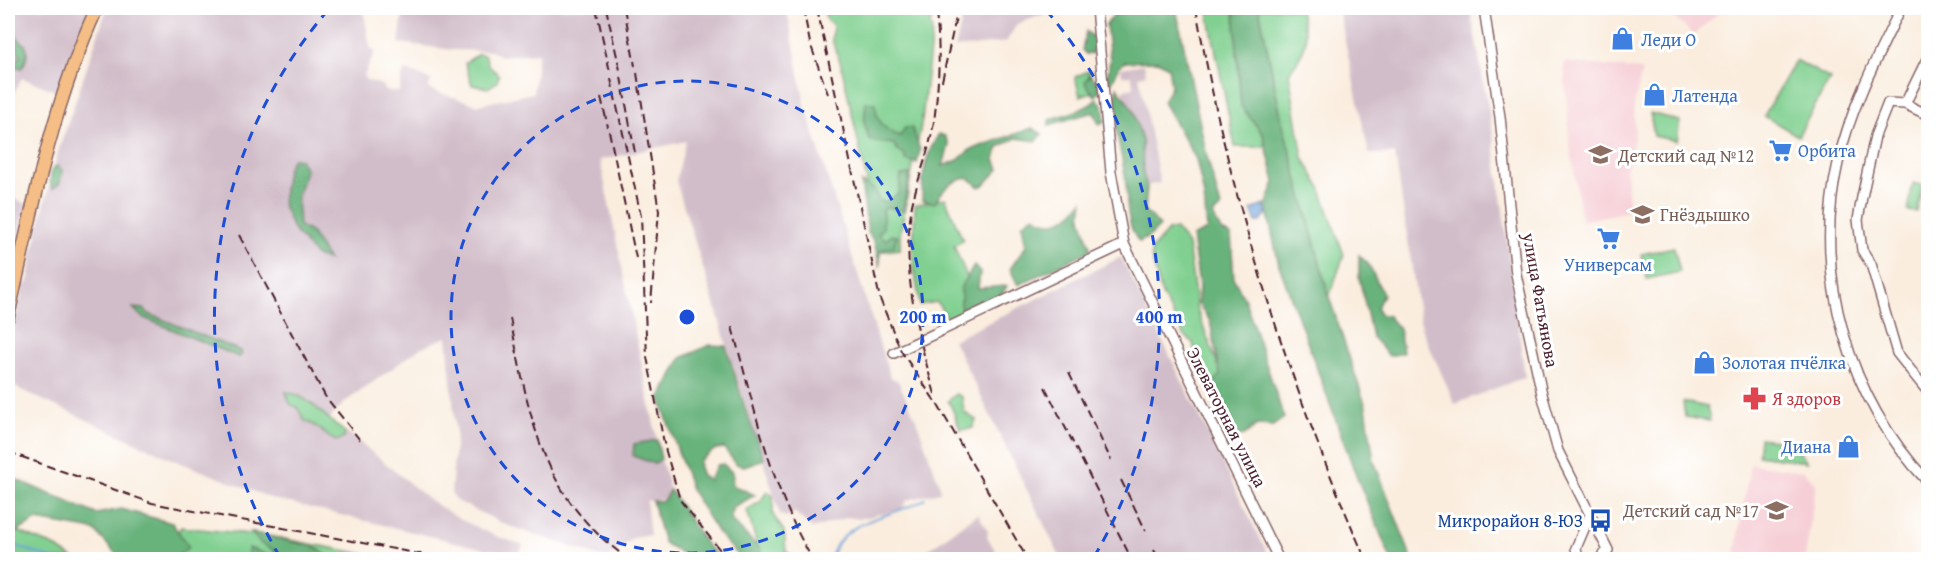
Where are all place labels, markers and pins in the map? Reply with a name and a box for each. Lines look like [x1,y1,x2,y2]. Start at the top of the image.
shop icon: Леди О [1610,26,1636,52]
place label: Леди О [1641,26,1696,53]
shop icon: Латенда [1641,82,1667,108]
place label: Латенда [1672,82,1738,109]
supermarket icon: Орбита [1767,137,1793,163]
place label: Орбита [1798,137,1856,164]
school or university icon: Детский сад №12 [1587,142,1613,168]
place label: Детский сад №12 [1617,142,1754,169]
school or university icon: Гнёздышко [1629,201,1655,227]
place label: Гнёздышко [1660,201,1750,228]
supermarket icon: Универсам [1595,225,1621,251]
place label: Универсам [1564,251,1652,278]
centre of rings [677,307,697,327]
shop icon: Золотая пчёлка [1691,349,1717,375]
place label: Золотая пчёлка [1722,349,1846,376]
pharmacy icon: Я здоров [1741,385,1767,411]
place label: Я здоров [1771,385,1841,412]
place label: Диана [1780,433,1831,460]
shop icon: Диана [1836,433,1862,459]
place label: Детский сад №17 [1622,497,1759,524]
school or university icon: Детский сад №17 [1764,497,1790,523]
place label: Микрорайон 8-ЮЗ [1438,507,1583,534]
bus stop icon: Микрорайон 8-ЮЗ [1588,507,1614,533]

